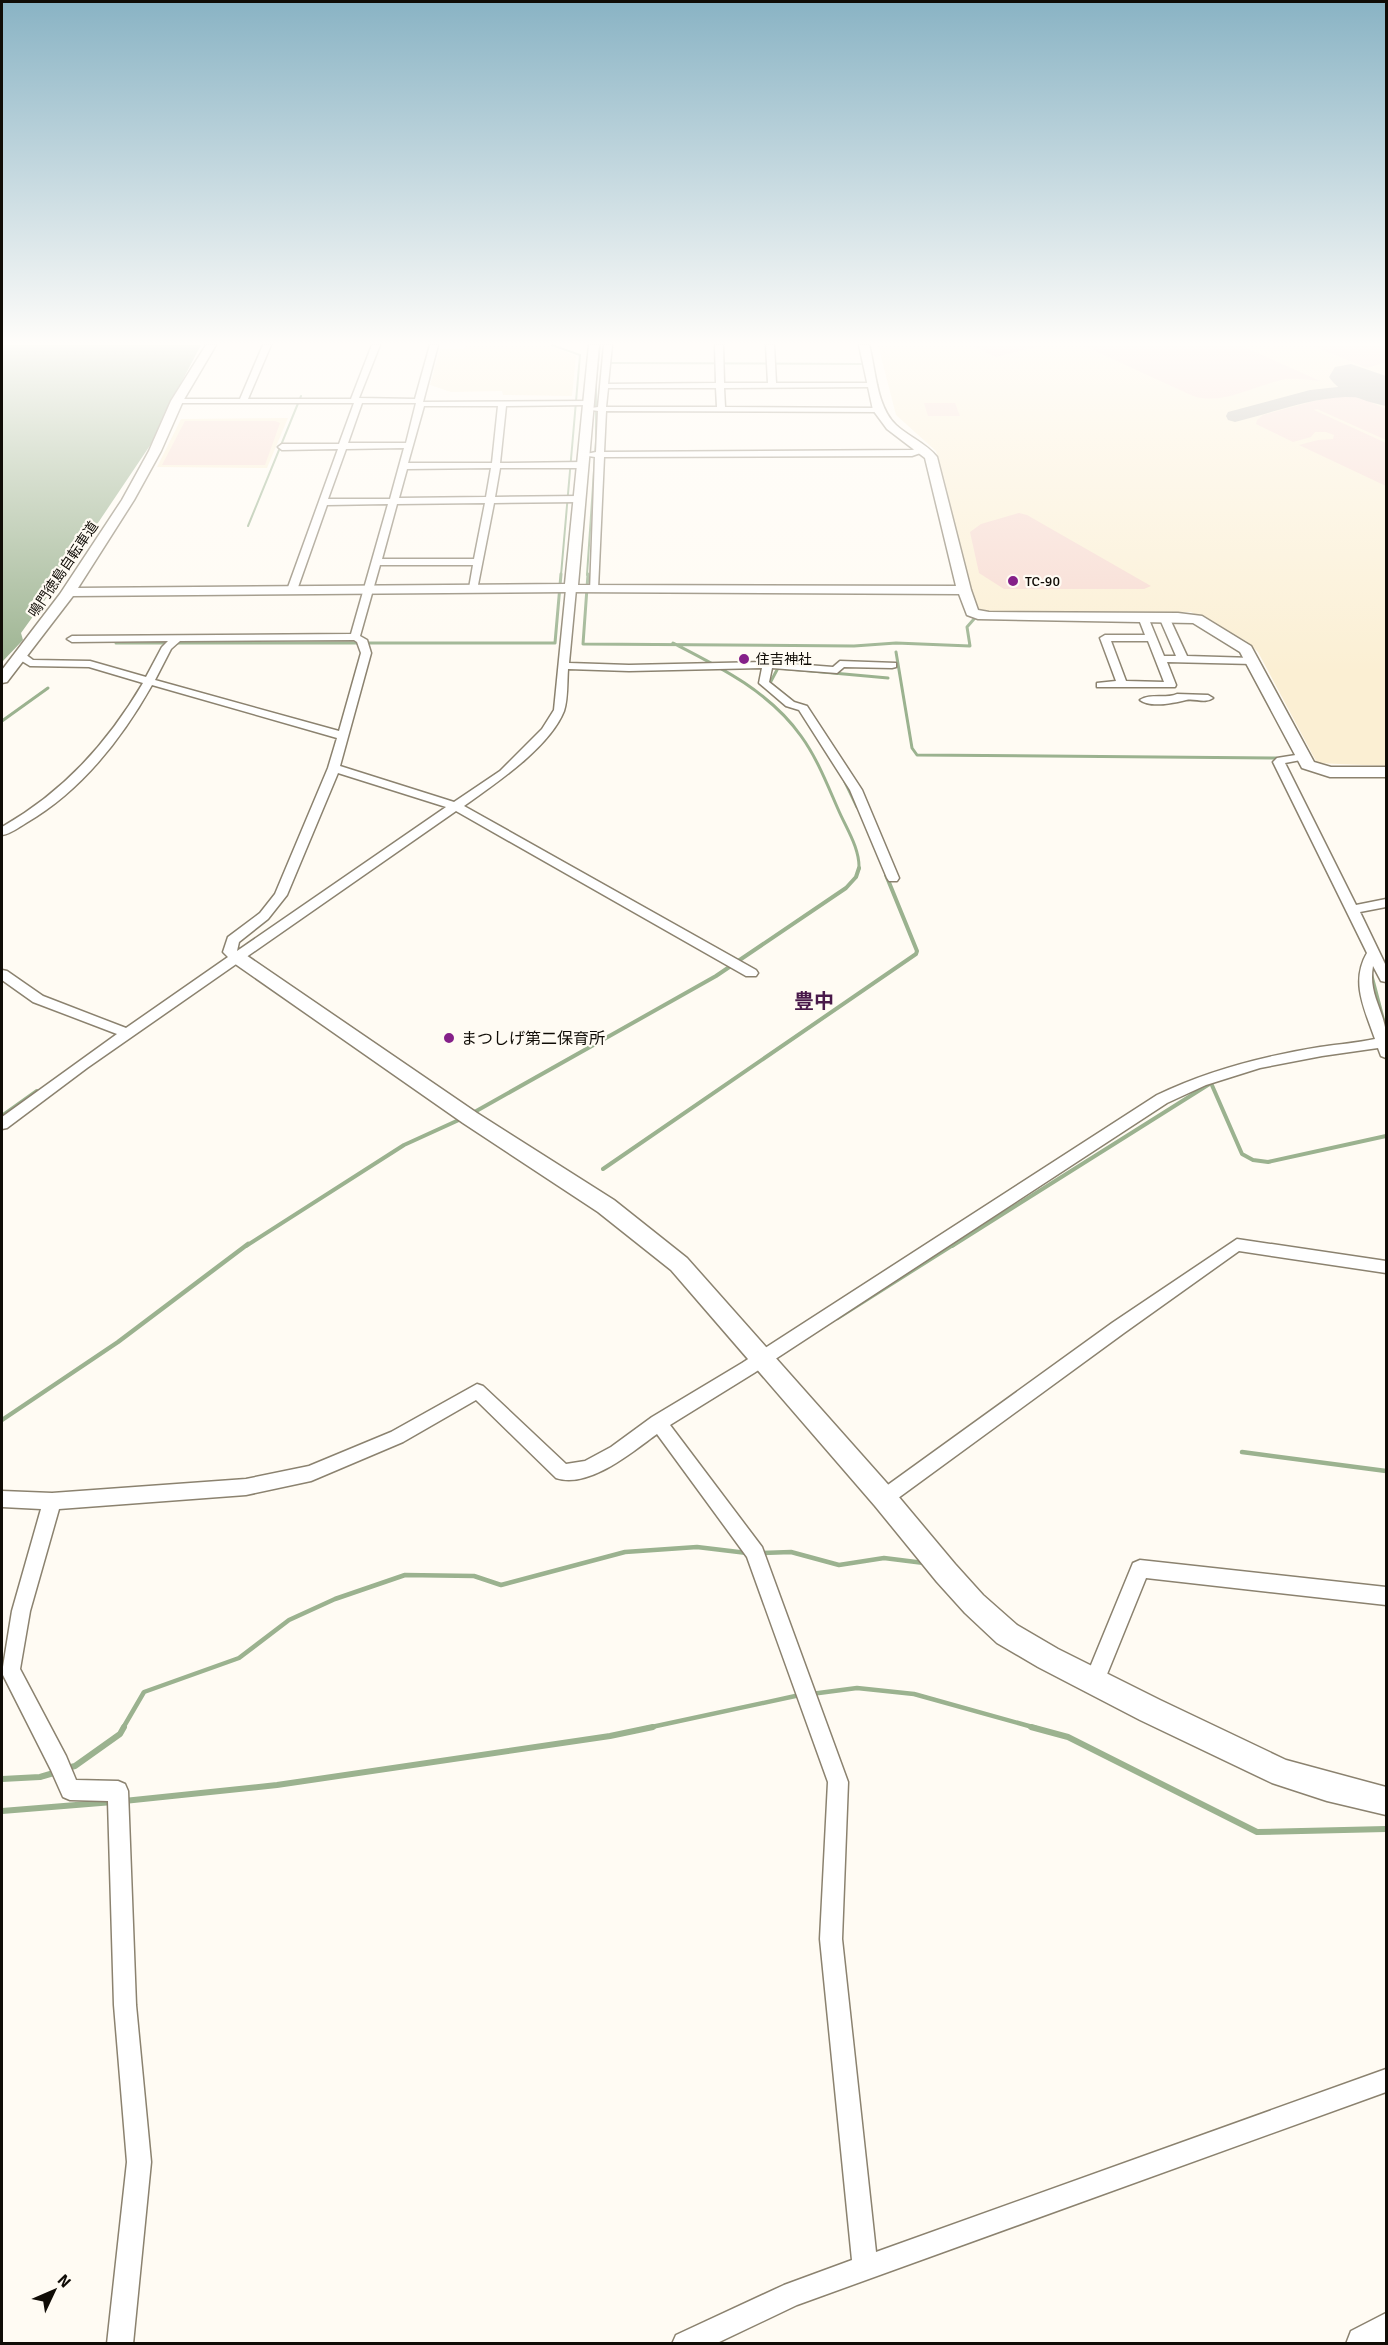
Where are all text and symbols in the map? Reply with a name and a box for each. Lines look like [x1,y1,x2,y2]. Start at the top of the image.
street label: 鳴門徳島自転車道 [25,518,102,620]
place label: TC-90 [1025,573,1060,590]
marker: TC-90 [1006,574,1020,588]
place label: 住吉神社 [756,651,812,668]
marker: 住吉神社 [737,652,751,666]
district label: 豊中 [794,989,834,1014]
place label: まつしげ第二保育所 [461,1029,605,1049]
marker: まつしげ第二保育所 [442,1031,456,1045]
north arrow [24,2261,84,2321]
text: N [53,2270,75,2292]

